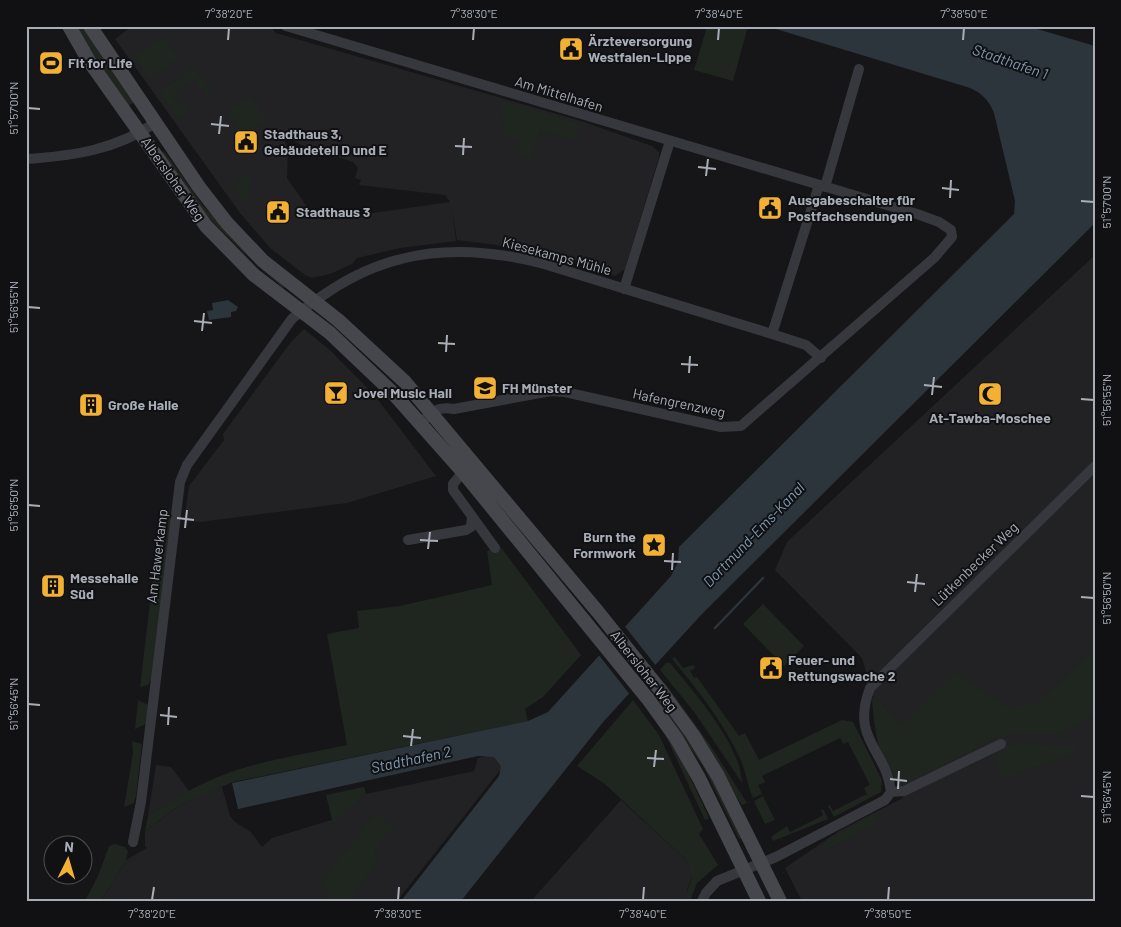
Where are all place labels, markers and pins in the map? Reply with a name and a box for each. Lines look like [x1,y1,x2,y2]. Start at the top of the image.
place label: Ärzteversorgung Westfalen-Lippe [588,32,692,65]
public building icon: Ärzteversorgung Westfalen-Lippe [558,36,584,62]
sports icon: Fit for Life [38,50,64,76]
place label: Fit for Life [68,54,133,71]
place label: Stadthaus 3, Gebäudeteil D und E [264,125,387,158]
public building icon: Stadthaus 3, Gebäudeteil D und E [233,129,259,155]
place label: Ausgabeschalter für Postfachsendungen [788,191,916,224]
public building icon: Ausgabeschalter für Postfachsendungen [757,195,783,221]
public building icon: Stadthaus 3 [265,199,291,225]
place label: Stadthaus 3 [296,203,370,220]
school or university icon: FH Münster [472,375,498,401]
place label: FH Münster [502,379,573,396]
bar icon: Jovel Music Hall [323,380,349,406]
mosque icon: At-Tawba-Moschee [977,381,1003,407]
place label: Jovel Music Hall [354,384,452,401]
building icon: Große Halle [78,392,104,418]
place label: Große Halle [108,396,179,413]
place label: At-Tawba-Moschee [929,409,1051,426]
place label: Burn the Formwork [573,528,637,561]
place icon: Burn the Formwork [641,532,667,558]
place label: Messehalle Süd [70,569,139,602]
building icon: Messehalle Süd [40,573,66,599]
place label: Feuer- und Rettungswache 2 [788,651,896,684]
public building icon: Feuer- und Rettungswache 2 [758,655,784,681]

